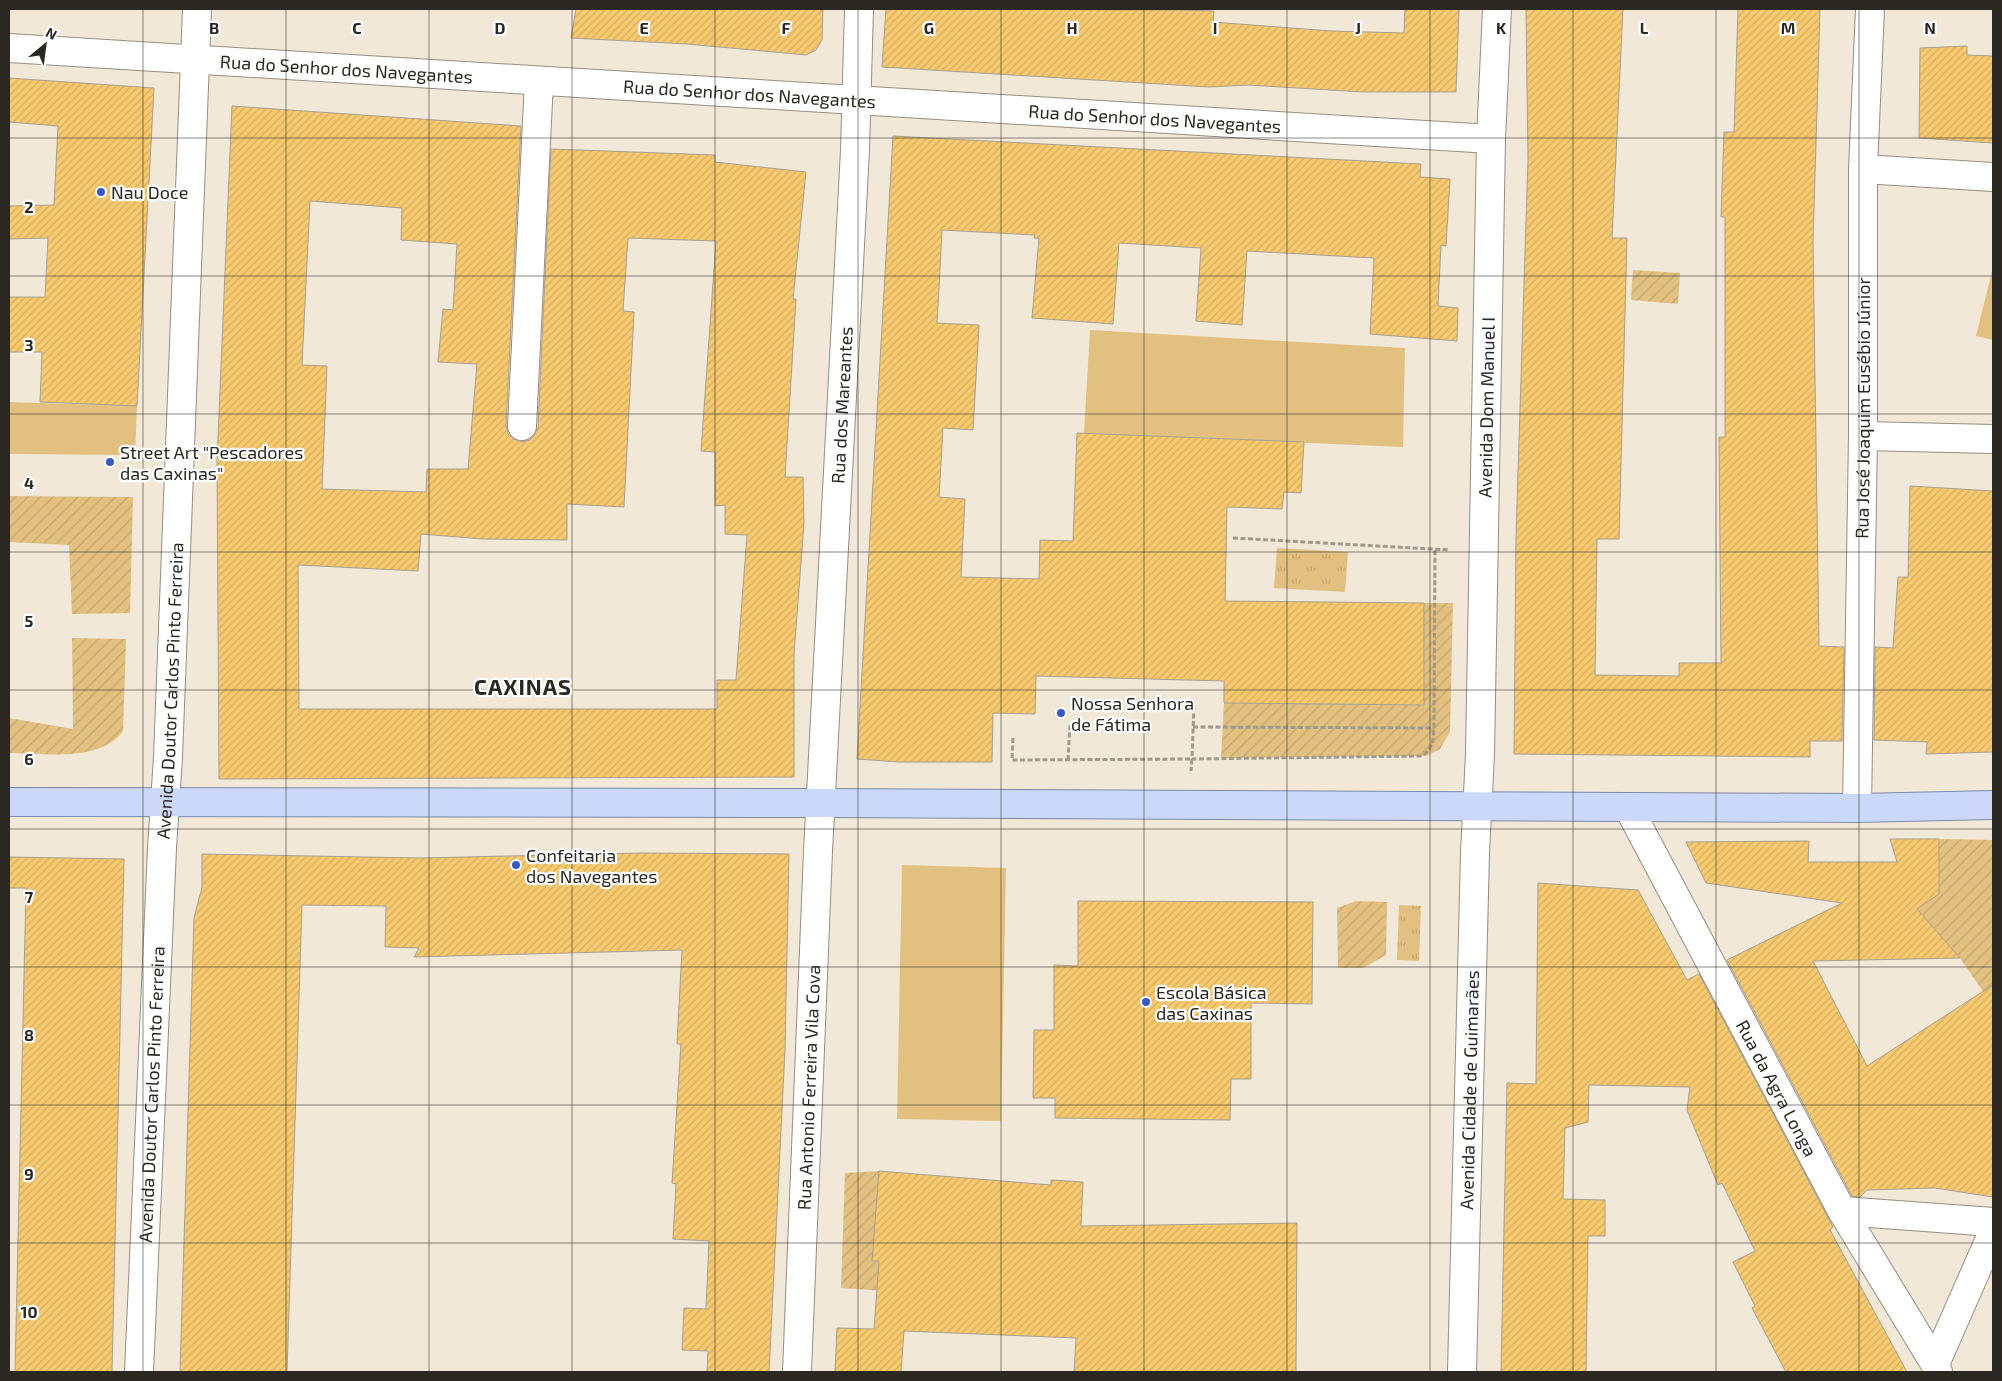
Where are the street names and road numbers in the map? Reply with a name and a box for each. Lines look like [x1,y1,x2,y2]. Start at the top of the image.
street label: Rua do Senhor dos Navegantes [219,50,473,87]
street label: Rua do Senhor dos Navegantes [623,75,877,112]
street label: Rua do Senhor dos Navegantes [1028,100,1282,137]
street label: Rua José Joaquim Eusébio Júnior [1850,277,1874,539]
street label: Avenida Dom Manuel I [1474,317,1499,498]
street label: Rua dos Mareantes [826,326,857,484]
street label: Avenida Doutor Carlos Pinto Ferreira [152,542,187,840]
street label: Avenida Doutor Carlos Pinto Ferreira [134,945,169,1243]
street label: Rua Antonio Ferreira Vila Cova [793,964,824,1210]
street label: Avenida Cidade de Guimarães [1455,970,1483,1210]
street label: Rua da Agra Longa [1732,1016,1822,1160]

